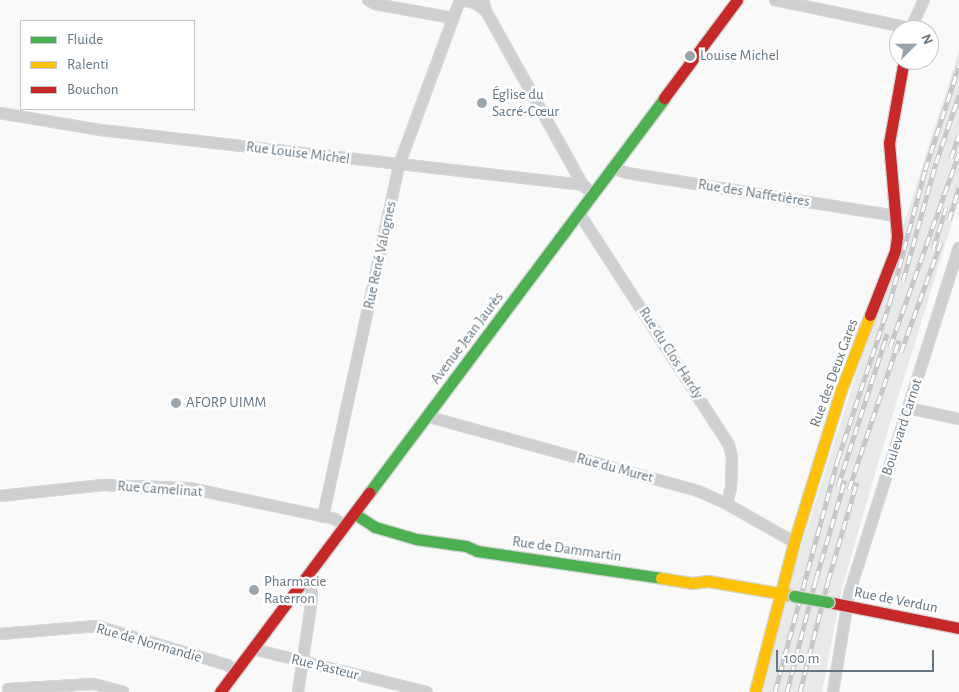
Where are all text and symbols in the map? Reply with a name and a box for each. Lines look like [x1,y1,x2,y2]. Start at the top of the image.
legend [20,20,195,110]
north arrow [889,20,939,70]
text: Fluide [67,32,103,47]
text: N [919,32,935,47]
place label: Louise Michel [700,47,779,65]
marker: Louise Michel [684,50,696,62]
text: Ralenti [67,57,109,72]
text: Bouchon [67,82,118,97]
place label: Église du Sacré-Cœur [492,85,559,120]
marker: Église du Sacré-Cœur [476,97,488,109]
street label: Rue Louise Michel [245,138,351,168]
street label: Rue des Naffetières [697,175,811,211]
street label: Rue René Valognes [360,199,400,311]
street label: Avenue Jean Jaurès [427,288,507,388]
street label: Rue du Clos Hardy [635,304,707,402]
street label: Rue des Deux Gares [806,316,862,430]
street label: Boulevard Carnot [878,376,926,478]
place label: AFORP UIMM [186,394,266,412]
marker: AFORP UIMM [170,397,182,409]
street label: Rue du Muret [575,449,655,487]
street label: Rue Camelinat [117,477,203,501]
street label: Rue de Dammartin [511,532,623,566]
place label: Pharmacie Raterron [264,572,326,607]
street label: Rue de Verdun [853,583,939,617]
marker: Pharmacie Raterron [248,584,260,596]
street label: Rue de Normandie [94,619,204,667]
scale bar [779,640,936,672]
street label: Rue Pasteur [289,650,361,684]
text: 100 m [784,651,819,666]

